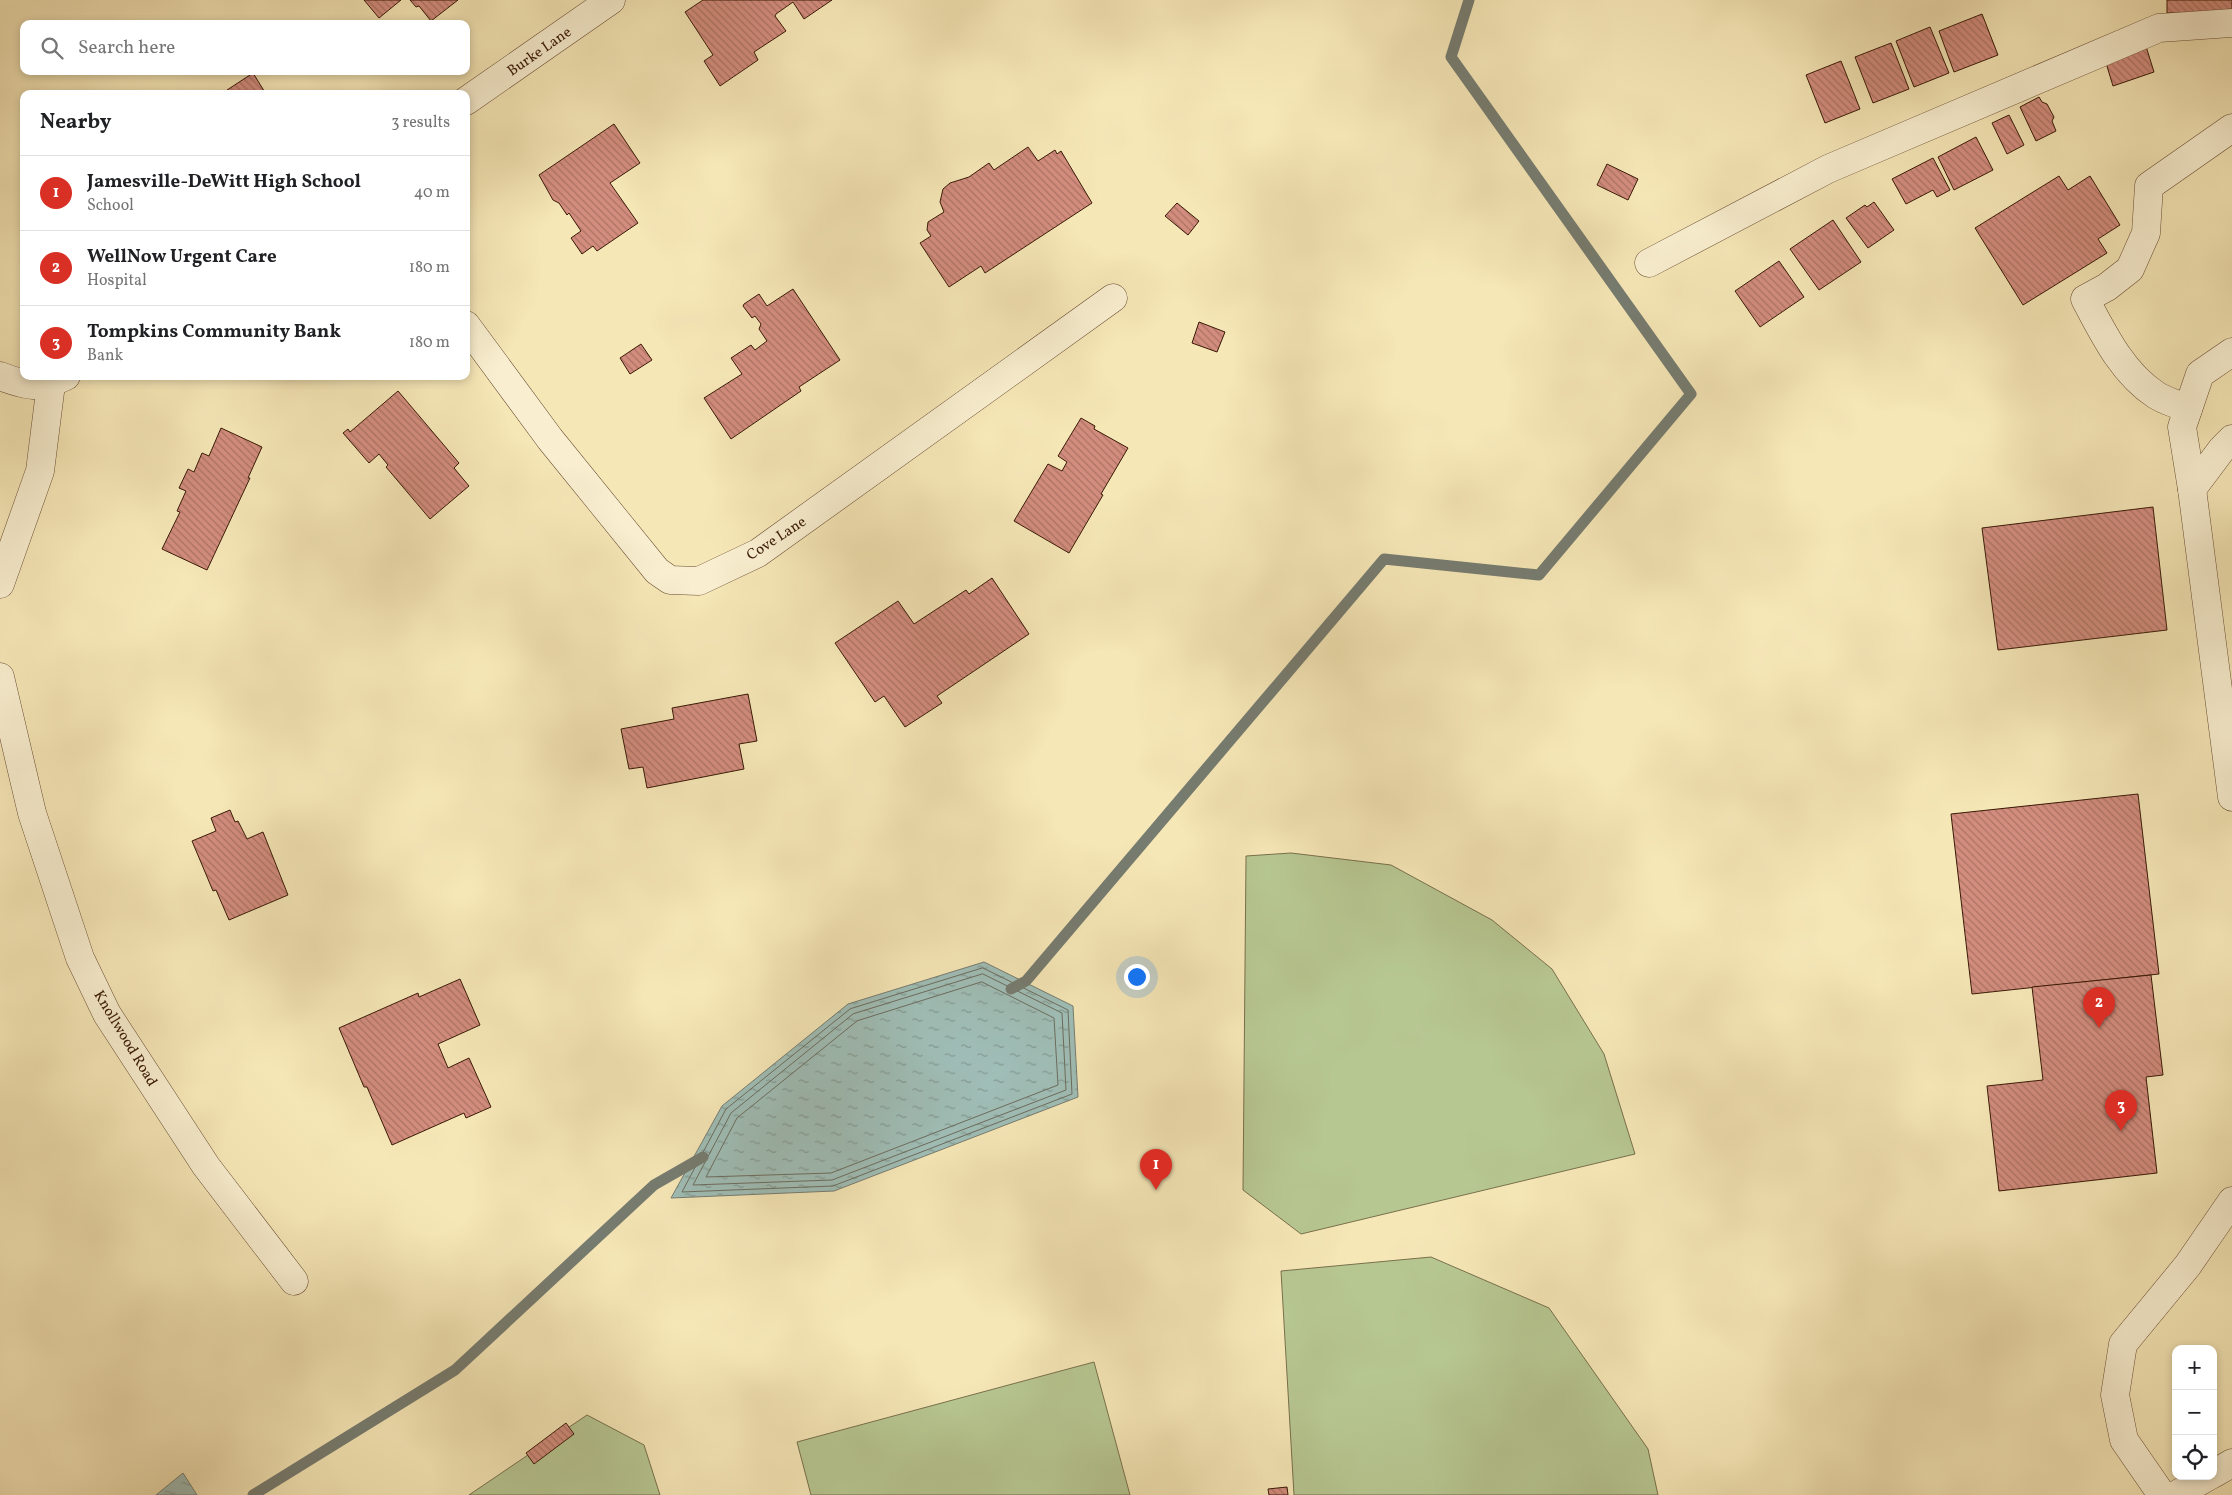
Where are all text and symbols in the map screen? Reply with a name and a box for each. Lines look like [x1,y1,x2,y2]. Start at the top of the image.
search box [20,20,470,75]
street label: Burke Lane [503,22,576,82]
icon: search [38,34,66,62]
text: Search here [78,35,175,61]
text: Nearby [40,108,111,137]
text: 3 results [391,112,450,134]
text: Jamesville-DeWitt High School [87,169,361,195]
text: 1 [53,182,59,204]
text: 40 m [414,182,450,204]
text: School [87,195,134,217]
text: WellNow Urgent Care [87,244,277,270]
text: 2 [52,257,60,279]
text: 180 m [409,257,450,279]
text: Hospital [87,270,147,292]
text: Tompkins Community Bank [87,319,341,345]
text: 3 [52,332,60,354]
text: 180 m [409,332,450,354]
text: Bank [87,345,123,367]
street label: Cove Lane [743,512,811,566]
your location [1124,964,1150,990]
street label: Knollwood Road [88,987,162,1091]
pin: 2 [2083,987,2115,1028]
pin: 3 [2105,1090,2137,1131]
pin: 1 [1140,1149,1172,1190]
map controls [2172,1345,2217,1480]
button: + [2172,1345,2217,1390]
button: − [2172,1390,2217,1435]
button: locate [2172,1435,2217,1480]

